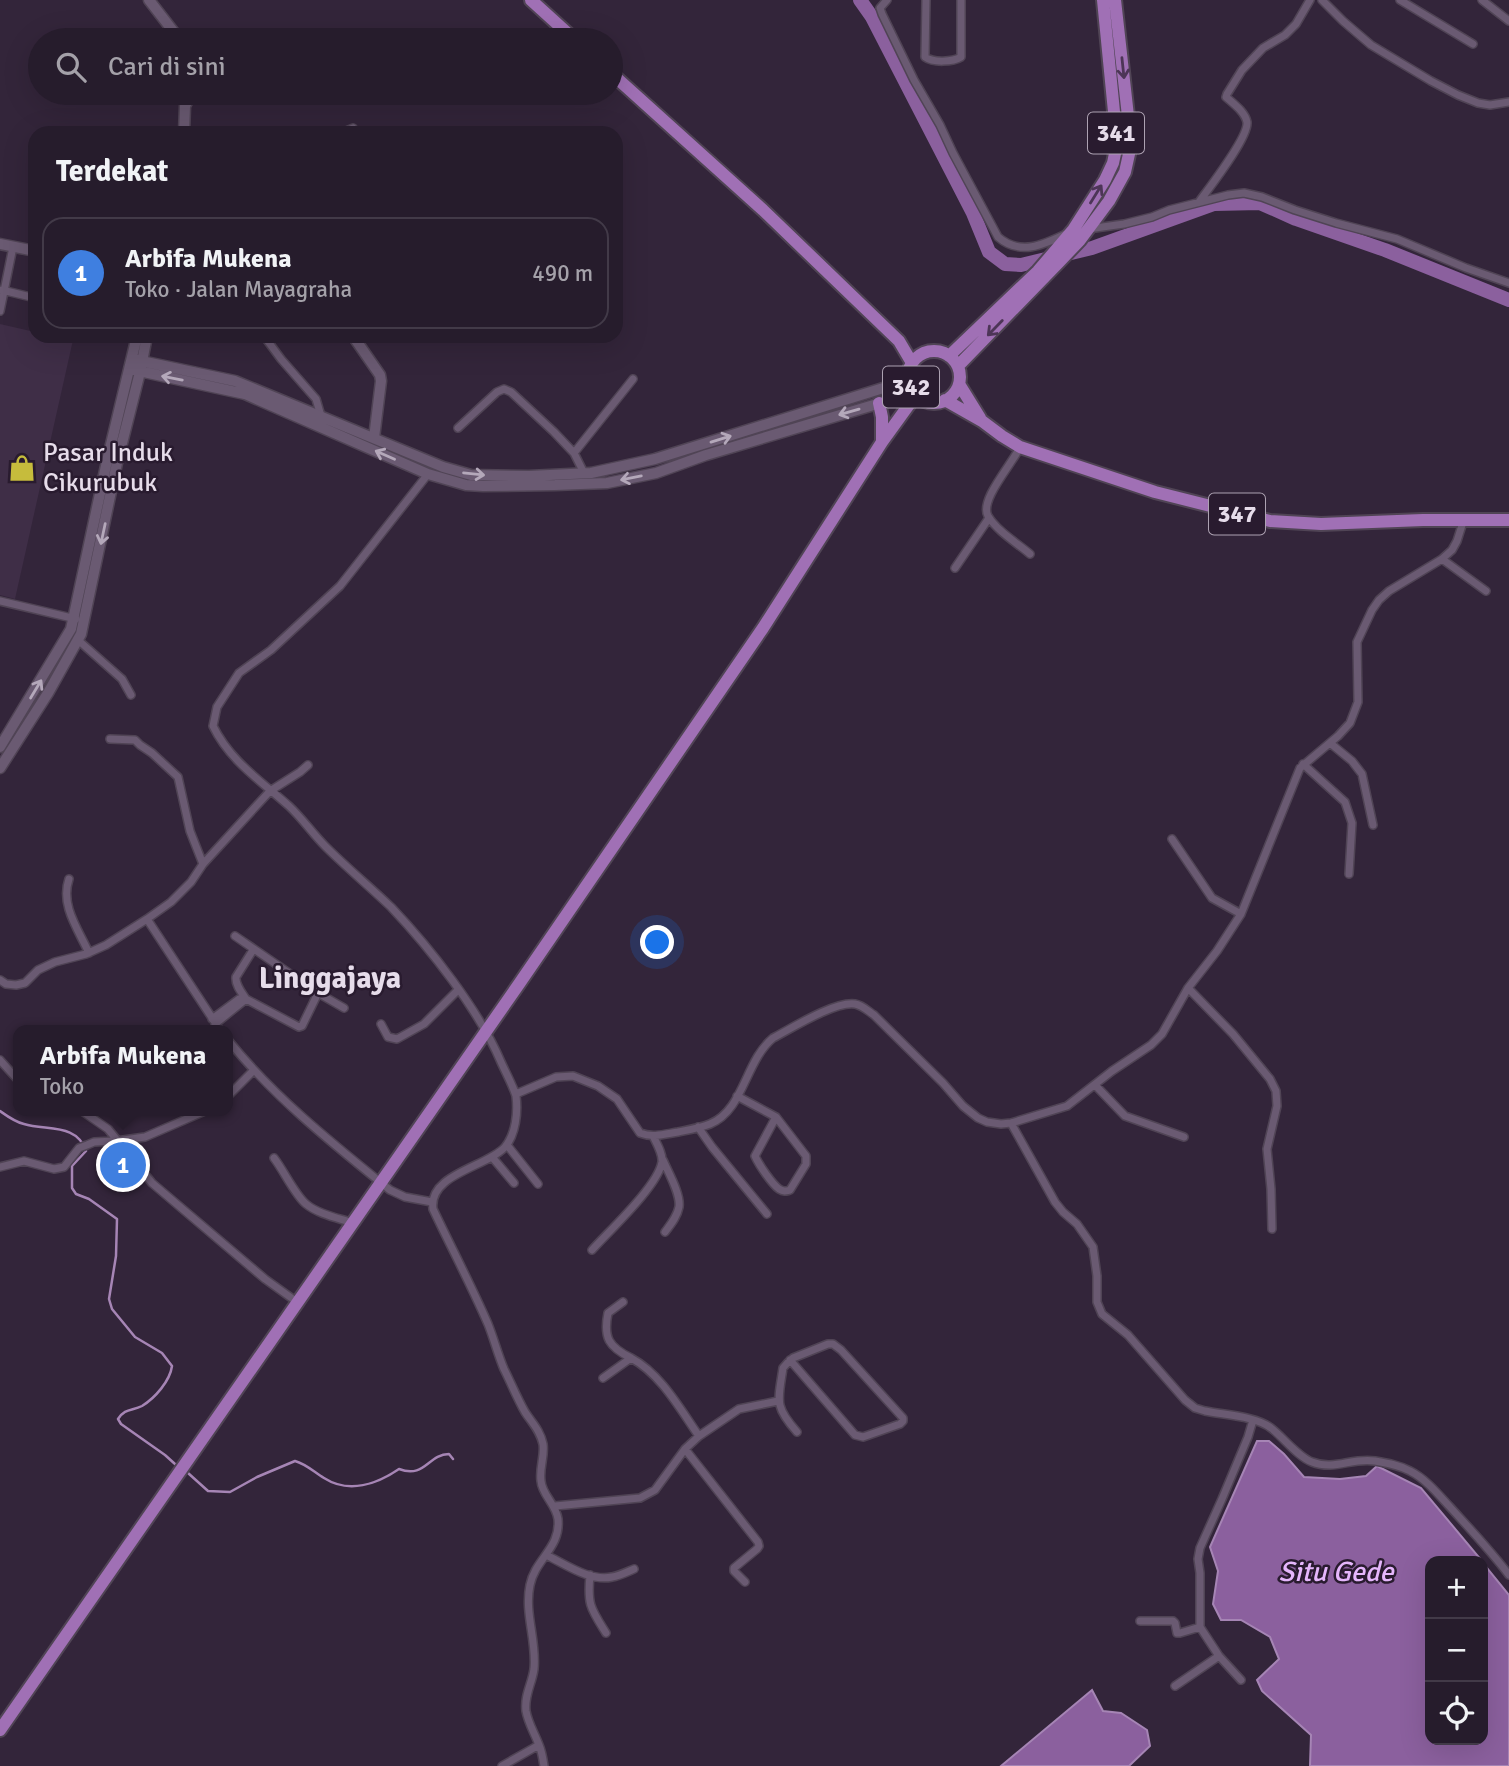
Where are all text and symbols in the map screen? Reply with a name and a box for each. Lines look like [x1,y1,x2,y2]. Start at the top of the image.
search box [28,28,623,105]
icon: search [52,48,90,86]
text: Cari di sini [108,51,226,83]
one-way arrow [1117,56,1130,79]
road number: 341 [1088,113,1144,154]
text: Terdekat [56,153,168,190]
one-way arrow [1089,185,1104,204]
text: Arbifa Mukena [125,243,292,275]
text: 1 [75,259,87,288]
text: 490 m [532,259,593,288]
text: Toko · Jalan Mayagraha [125,275,352,304]
one-way arrow [987,319,1004,336]
road number: 342 [883,366,939,408]
one-way arrow [161,371,184,384]
one-way arrow [838,407,860,420]
one-way arrow [710,431,732,444]
place label: Pasar Induk Cikurubuk [43,437,173,499]
one-way arrow [375,448,397,461]
shop icon: Pasar Induk Cikurubuk [7,453,37,483]
one-way arrow [462,468,485,481]
one-way arrow [620,472,643,485]
road number: 347 [1209,494,1265,534]
one-way arrow [96,522,110,545]
one-way arrow [29,680,43,700]
your location [640,925,674,959]
district label: Linggajaya [259,960,401,997]
popup [13,1025,233,1116]
text: Arbifa Mukena [40,1040,206,1072]
text: Toko [40,1072,84,1101]
pin: 1 [100,1139,146,1191]
water label: Situ Gede [1278,1555,1396,1589]
map controls [1425,1556,1488,1745]
button: + [1425,1556,1488,1619]
button: − [1425,1619,1488,1682]
button: locate [1425,1682,1488,1745]

